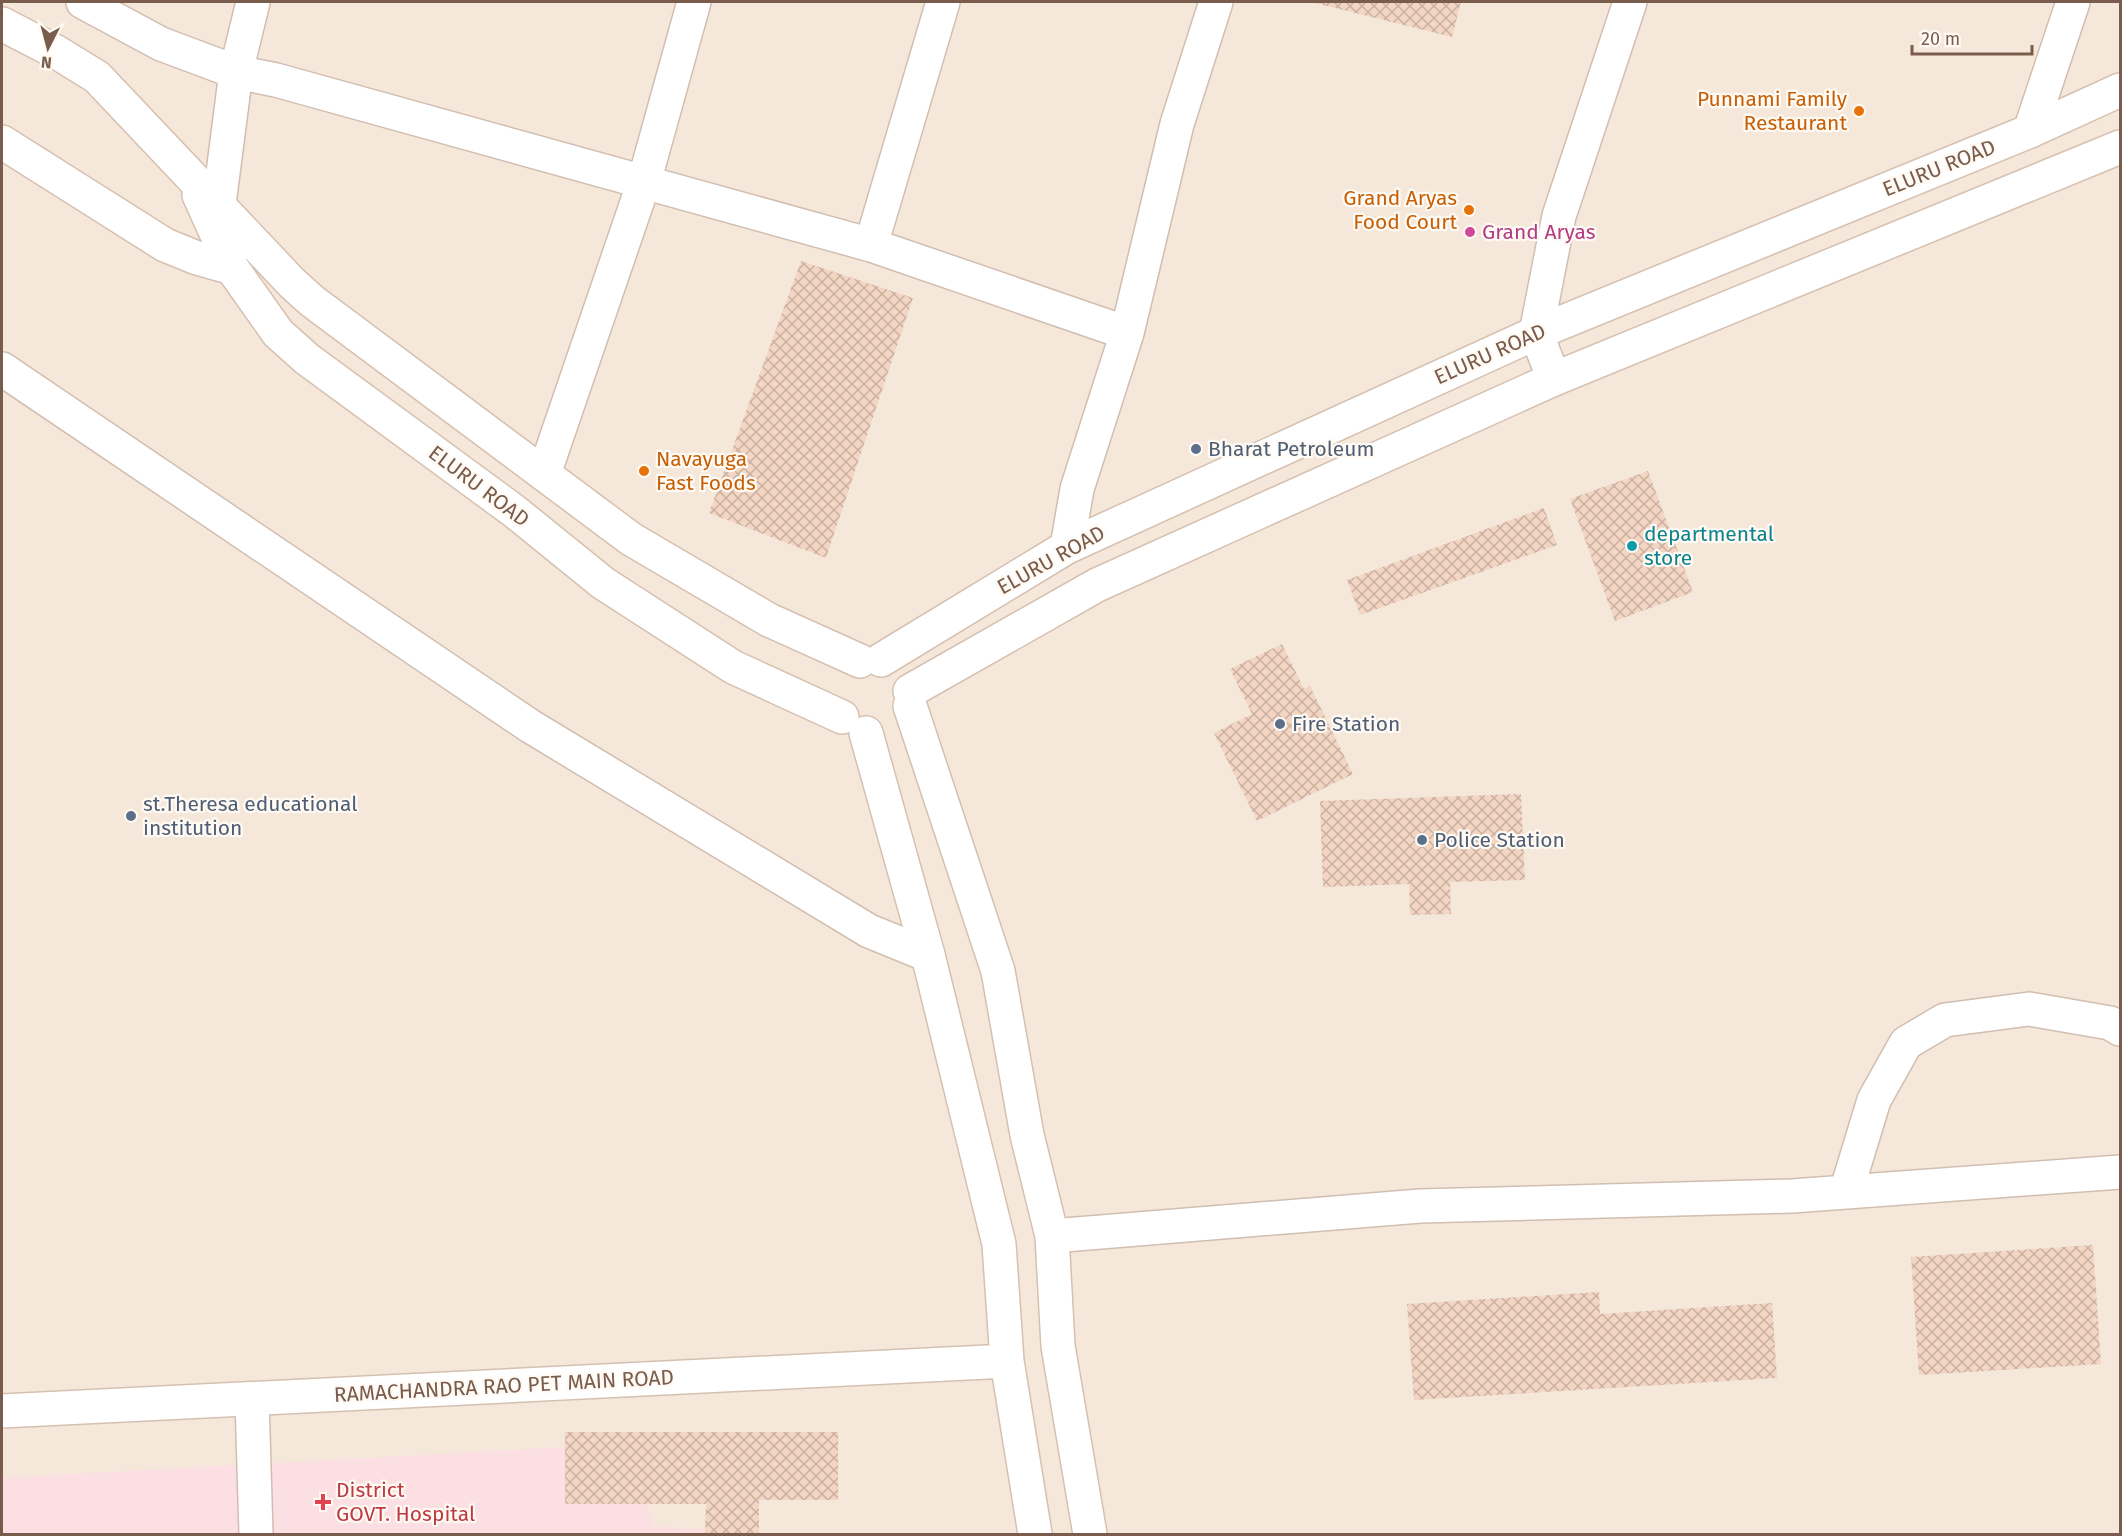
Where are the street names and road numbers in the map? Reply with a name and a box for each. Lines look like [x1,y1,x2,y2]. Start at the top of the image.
street label: ELURU ROAD [1879,134,1999,202]
street label: ELURU ROAD [1430,318,1550,390]
street label: ELURU ROAD [423,440,535,532]
street label: ELURU ROAD [992,520,1110,600]
street label: RAMACHANDRA RAO PET MAIN ROAD [333,1364,675,1408]

